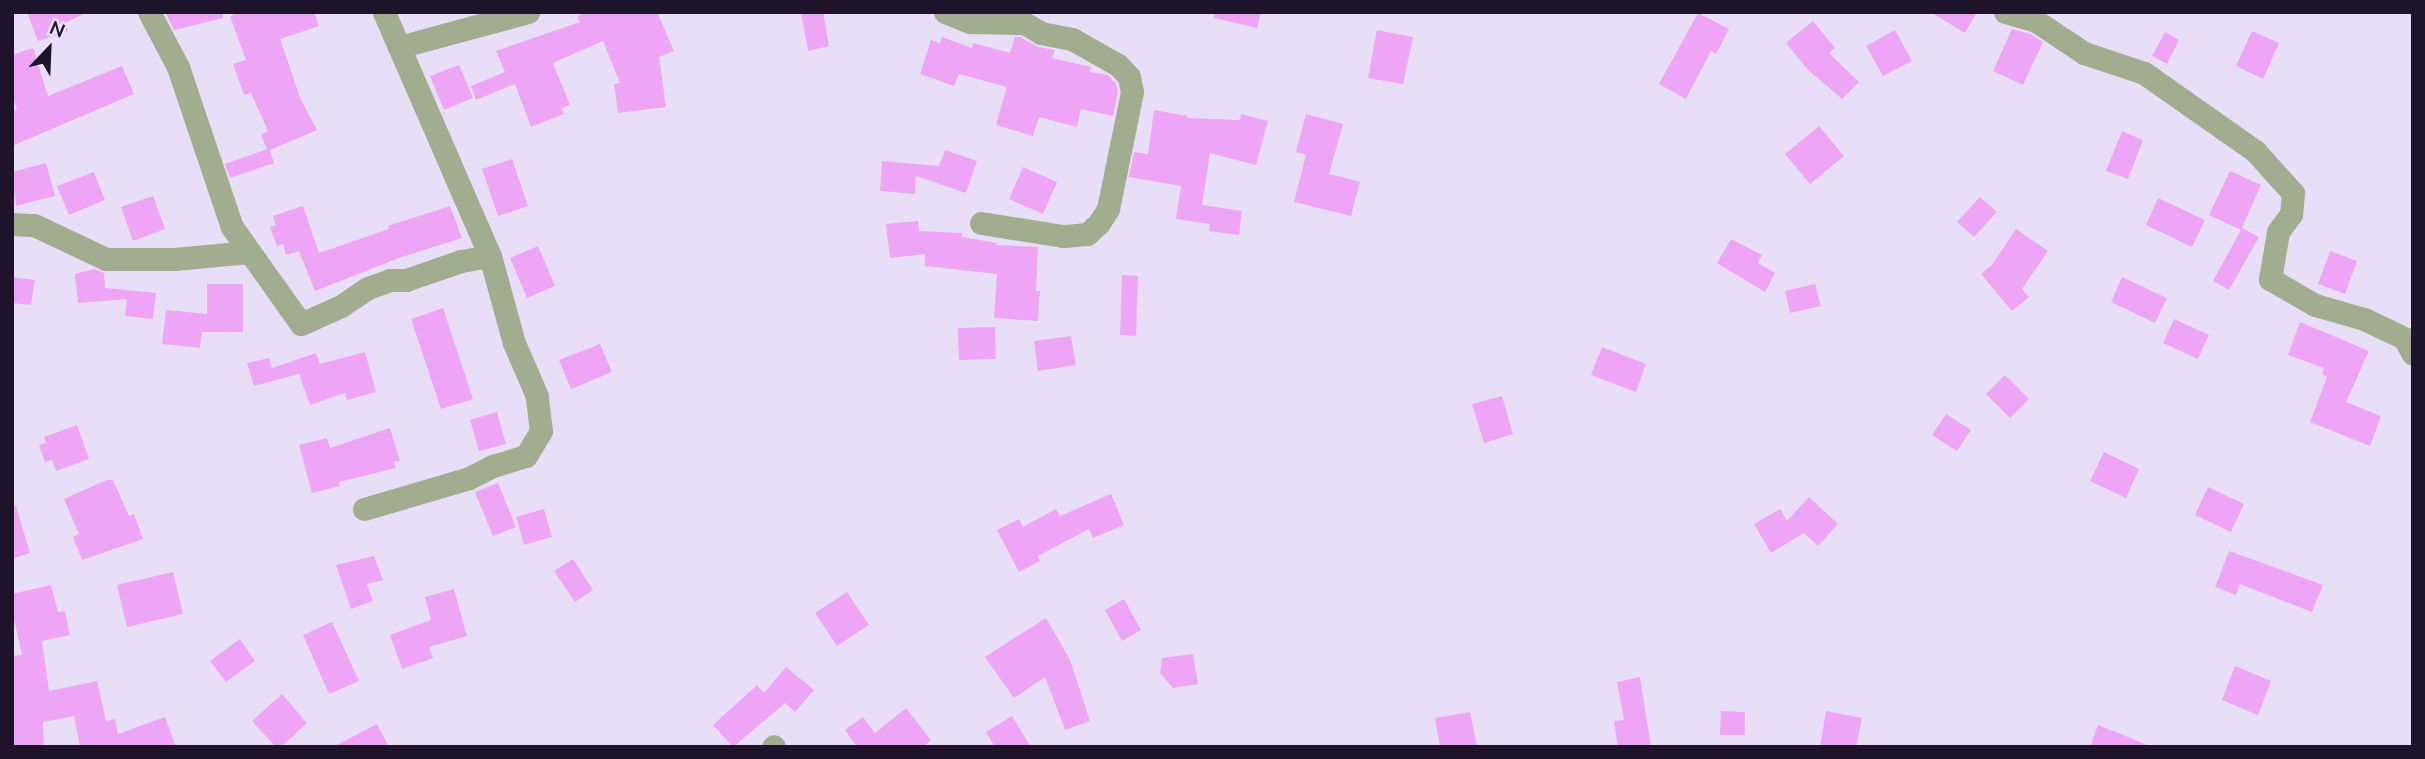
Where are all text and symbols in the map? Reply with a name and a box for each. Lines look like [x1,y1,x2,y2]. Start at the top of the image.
north arrow [14,14,84,84]
text: N [46,15,69,44]

